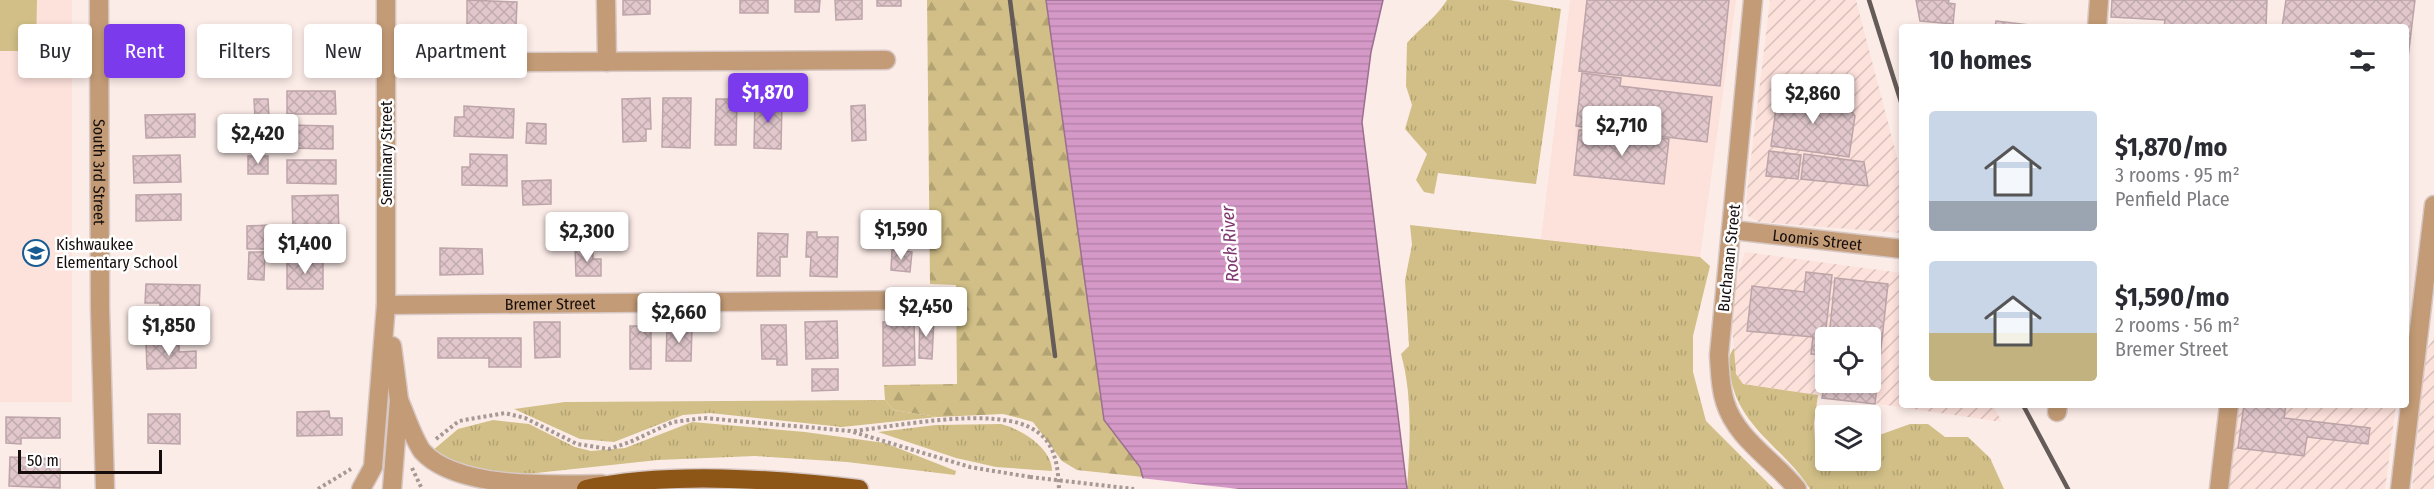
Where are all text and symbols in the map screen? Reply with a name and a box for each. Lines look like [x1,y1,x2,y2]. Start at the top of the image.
chip: Buy [18,24,92,78]
chip: Rent [104,24,185,78]
chip: Filters [197,24,292,78]
chip: New [304,24,382,78]
chip: Apartment [394,24,527,78]
icon: filters [2346,44,2379,77]
text: 10 homes [1929,45,2032,76]
pin: $1,870 [719,73,817,124]
pin: $2,860 [1764,74,1862,125]
text: $1,870 [742,80,794,104]
text: $2,860 [1785,81,1841,105]
street label: Seminary Street [377,100,396,205]
pin: $2,710 [1573,106,1671,157]
text: $2,710 [1596,113,1648,137]
pin: $2,420 [209,114,307,165]
street label: South 3rd Street [90,119,109,226]
text: $2,420 [231,121,285,145]
text: $1,870/mo [2115,132,2227,163]
icon: home [1977,135,2049,207]
text: 3 rooms · 95 m² [2115,163,2240,187]
text: Penfield Place [2115,187,2230,211]
street label: Buchanan Street [1714,203,1744,313]
water label: Rock River [1216,204,1244,283]
pin: $1,590 [852,210,950,261]
pin: $2,300 [538,212,636,263]
text: $1,590 [874,217,928,241]
text: $2,300 [559,219,615,243]
pin: $1,400 [256,224,354,275]
street label: Loomis Street [1772,225,1864,254]
text: $1,400 [278,231,332,255]
place label: Kishwaukee Elementary School [56,235,178,272]
school or university icon: Kishwaukee Elementary School [21,238,51,268]
text: $1,590/mo [2115,282,2229,313]
icon: home [1977,285,2049,357]
pin: $2,450 [877,287,975,338]
pin: $2,660 [630,293,728,344]
street label: Bremer Street [505,294,596,313]
text: $2,450 [899,294,953,318]
text: $2,660 [651,300,707,324]
pin: $1,850 [120,306,218,357]
text: $1,850 [142,313,196,337]
text: 2 rooms · 56 m² [2115,313,2240,337]
map controls [1815,327,1881,471]
button: locate [1815,327,1881,393]
text: Bremer Street [2115,337,2228,361]
button: layers [1815,405,1881,471]
scale bar [18,447,162,474]
text: 50 m [27,451,59,470]

